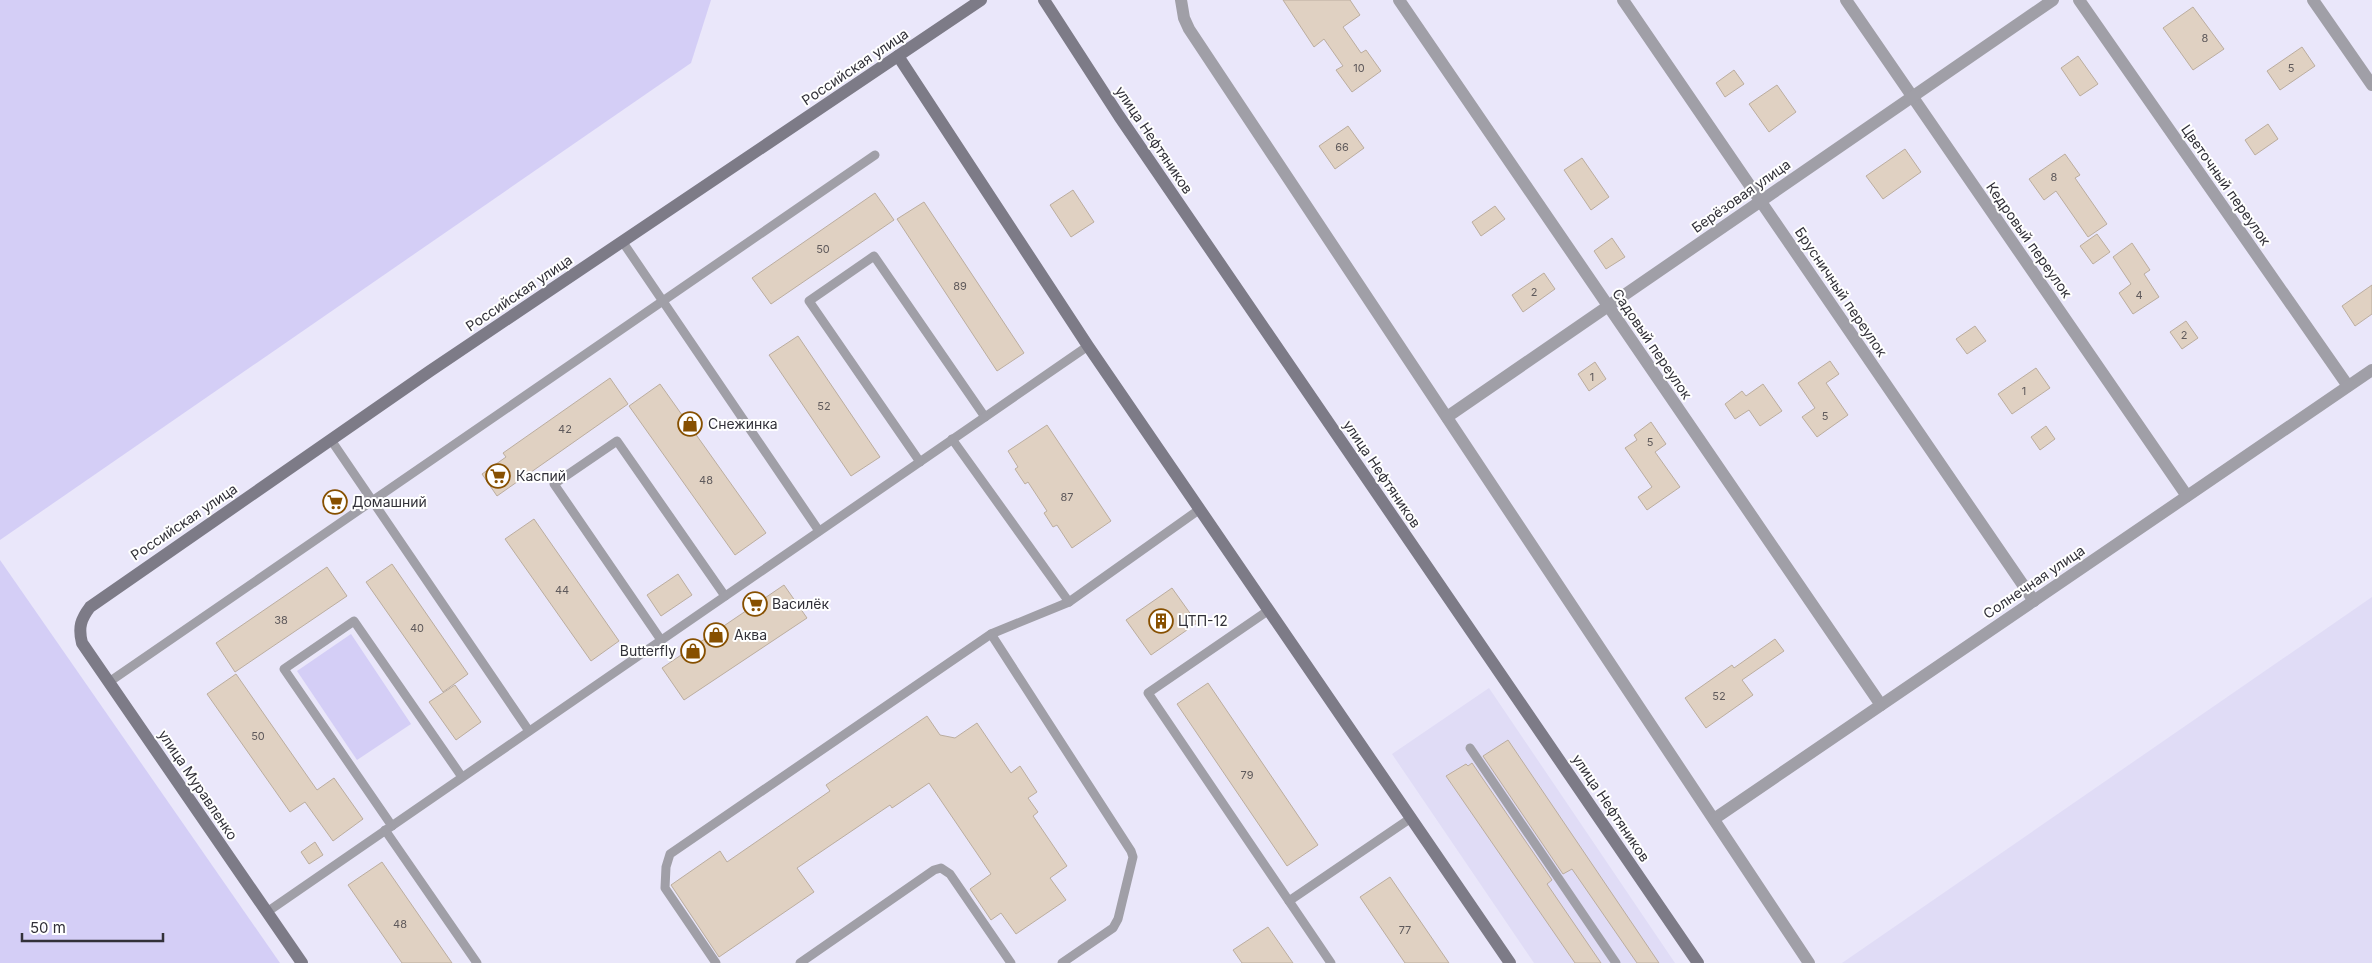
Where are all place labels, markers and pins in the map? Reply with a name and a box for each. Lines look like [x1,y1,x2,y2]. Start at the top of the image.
shop icon: Снежинка [677,411,703,437]
place label: Снежинка [708,415,778,432]
supermarket icon: Каспий [485,463,511,489]
place label: Каспий [516,467,566,484]
supermarket icon: Домашний [322,489,348,515]
place label: Домашний [352,493,427,510]
supermarket icon: Василёк [742,591,768,617]
place label: Василёк [772,595,830,612]
building icon: ЦТП-12 [1148,608,1174,634]
place label: ЦТП-12 [1178,612,1228,629]
shop icon: Аква [703,622,729,648]
place label: Аква [734,626,767,643]
shop icon: Butterfly [680,638,706,664]
place label: Butterfly [620,642,676,659]

